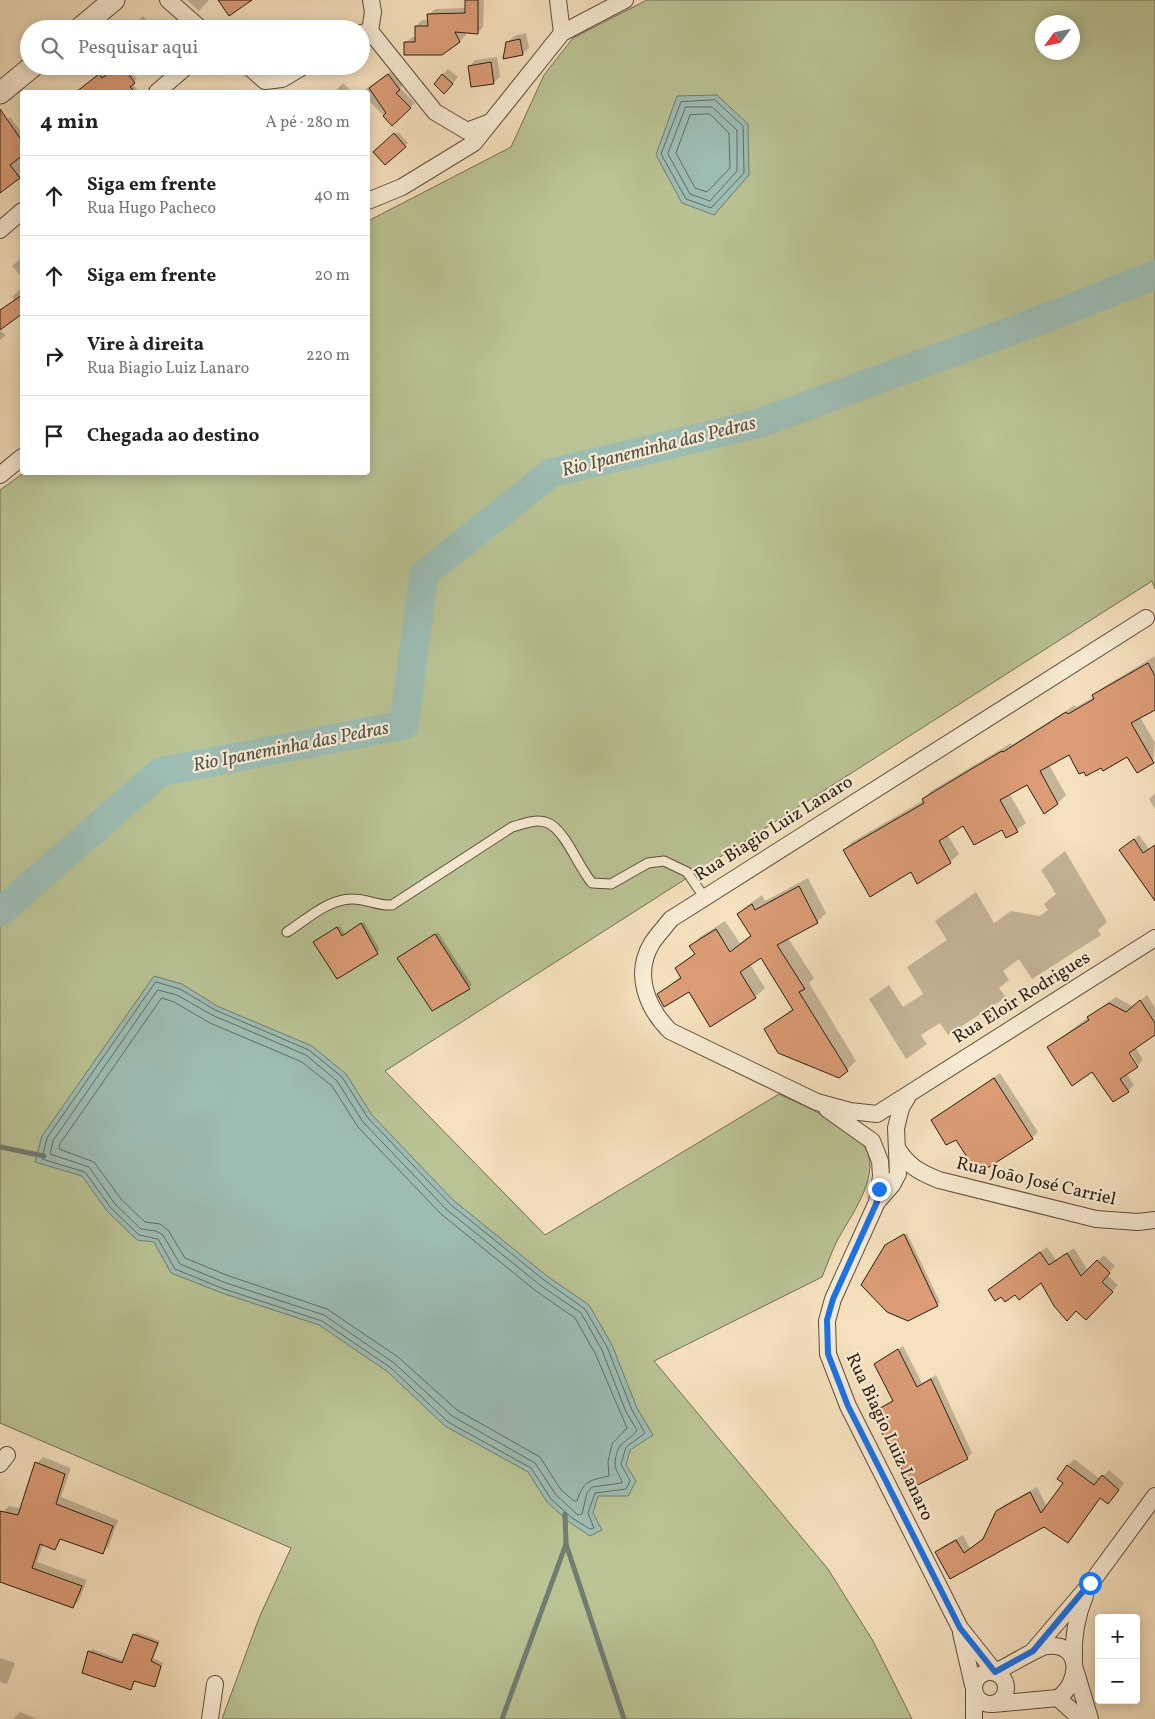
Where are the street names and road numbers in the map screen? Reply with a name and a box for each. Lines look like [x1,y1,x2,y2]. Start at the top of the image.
street label: Rua Biagio Luiz Lanaro [690,770,858,888]
street label: Rua Eloir Rodrigues [949,946,1095,1050]
street label: Rua João José Carriel [954,1151,1118,1213]
street label: Rua Biagio Luiz Lanaro [839,1349,939,1525]

